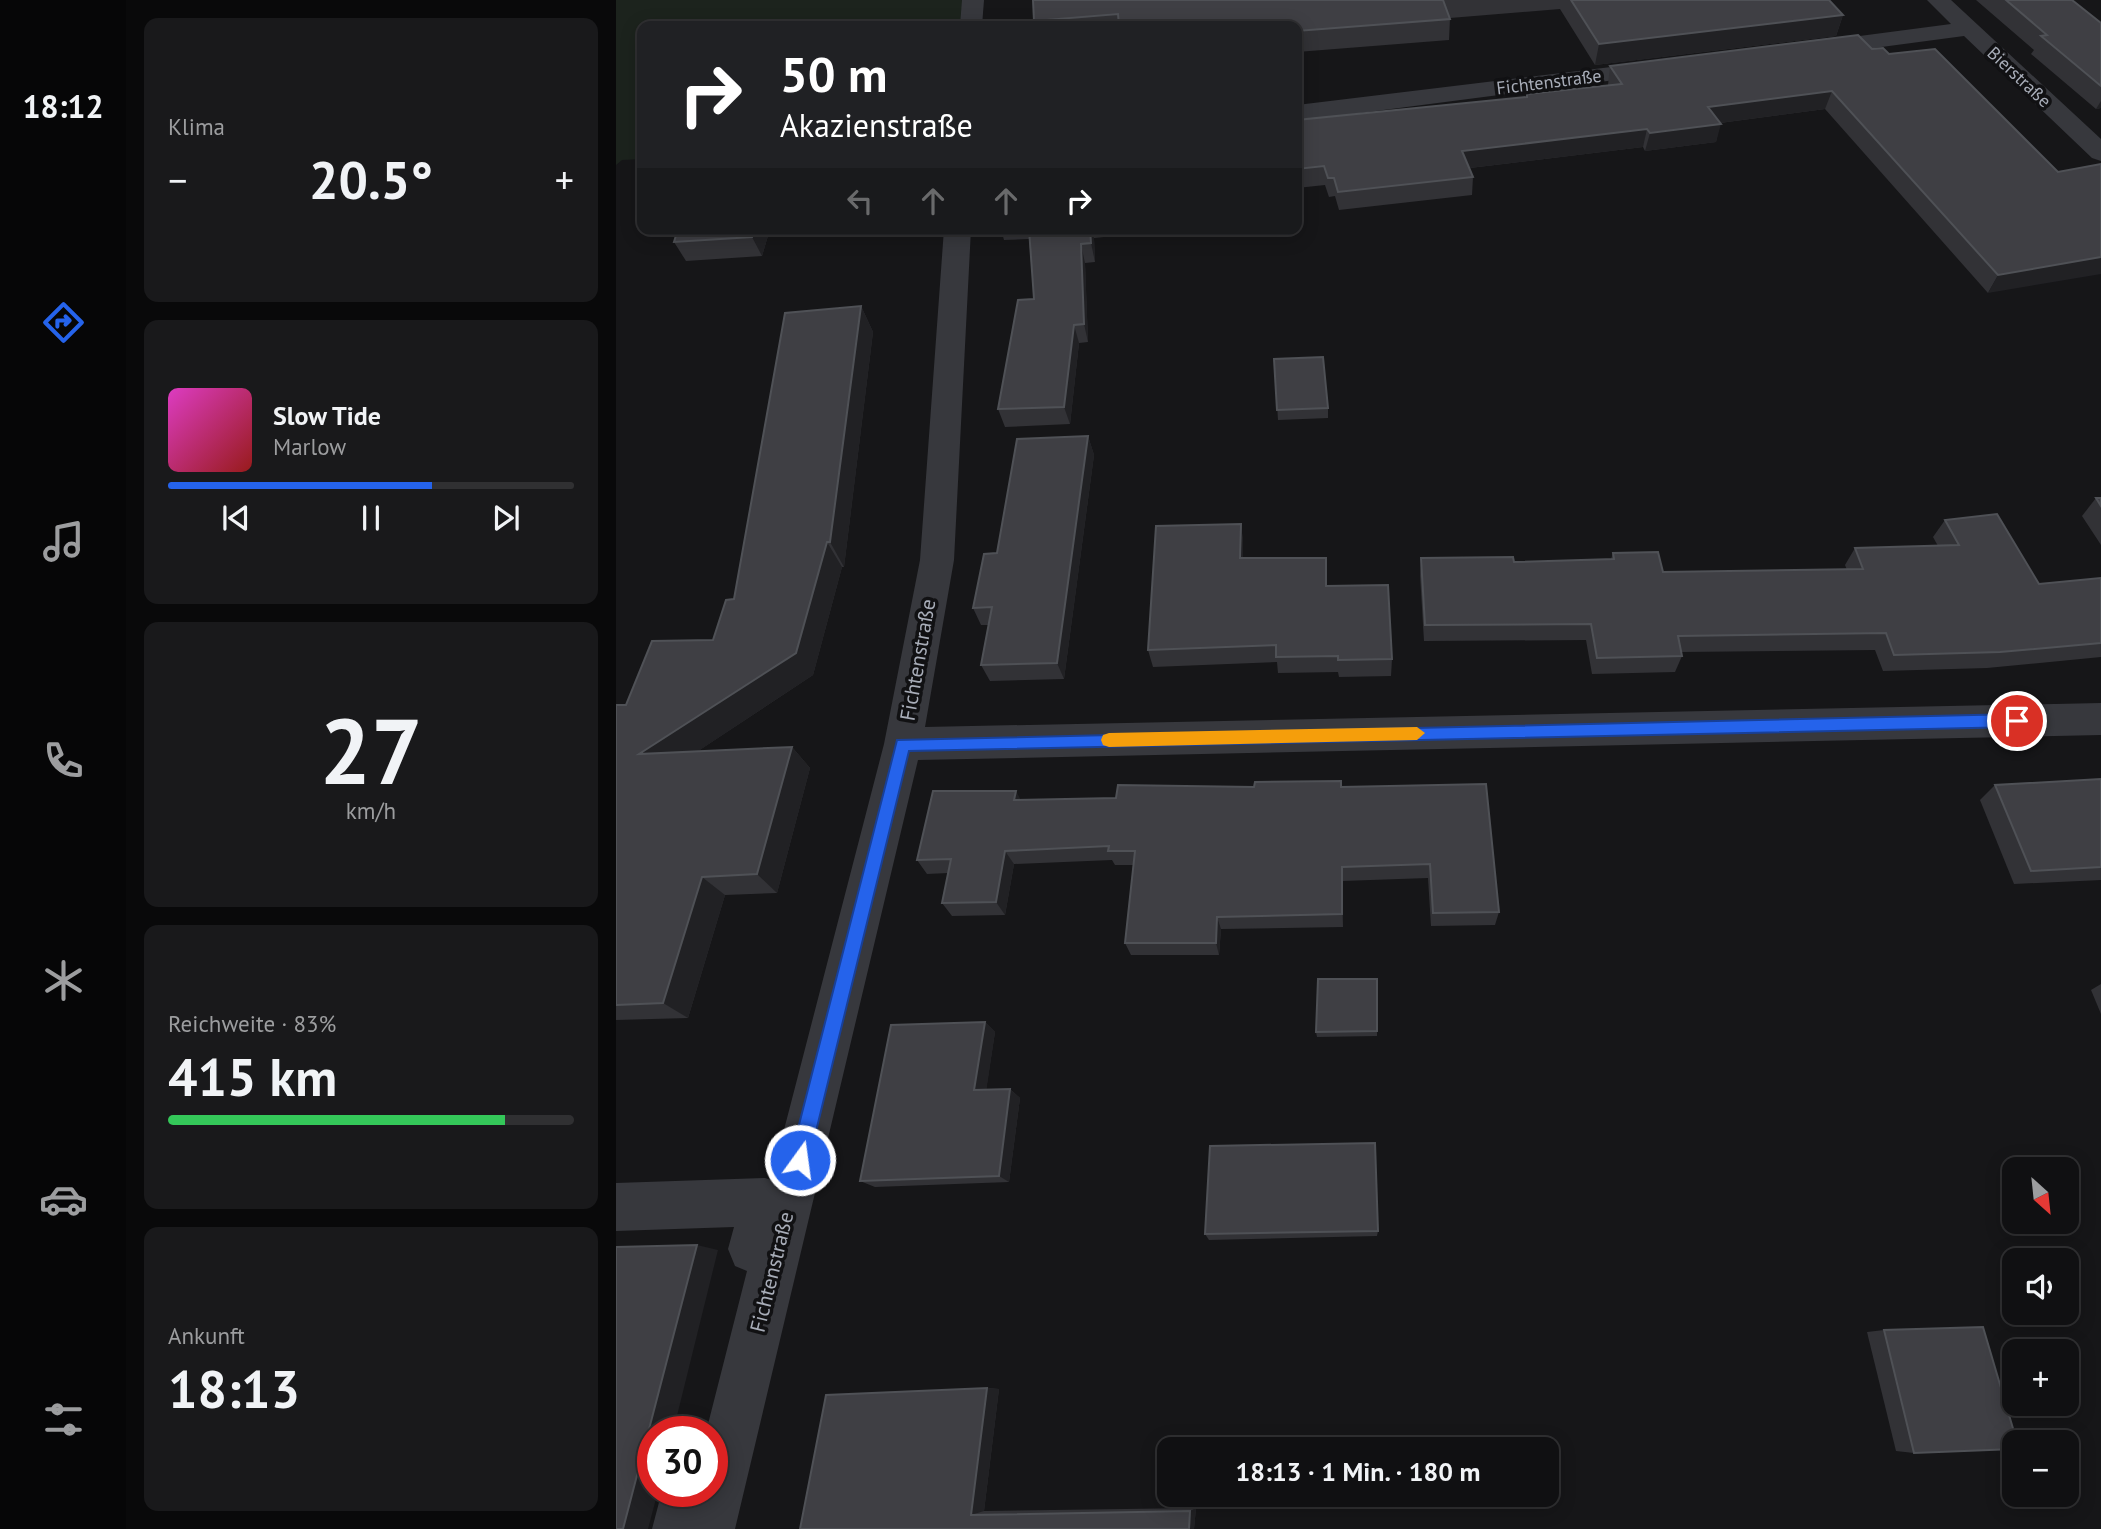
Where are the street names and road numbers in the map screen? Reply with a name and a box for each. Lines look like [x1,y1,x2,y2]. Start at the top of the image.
street label: Bierstraße [1983,41,2056,112]
street label: Fichtenstraße [1495,64,1603,99]
street label: Fichtenstraße [894,597,941,723]
street label: Fichtenstraße [744,1209,800,1335]

